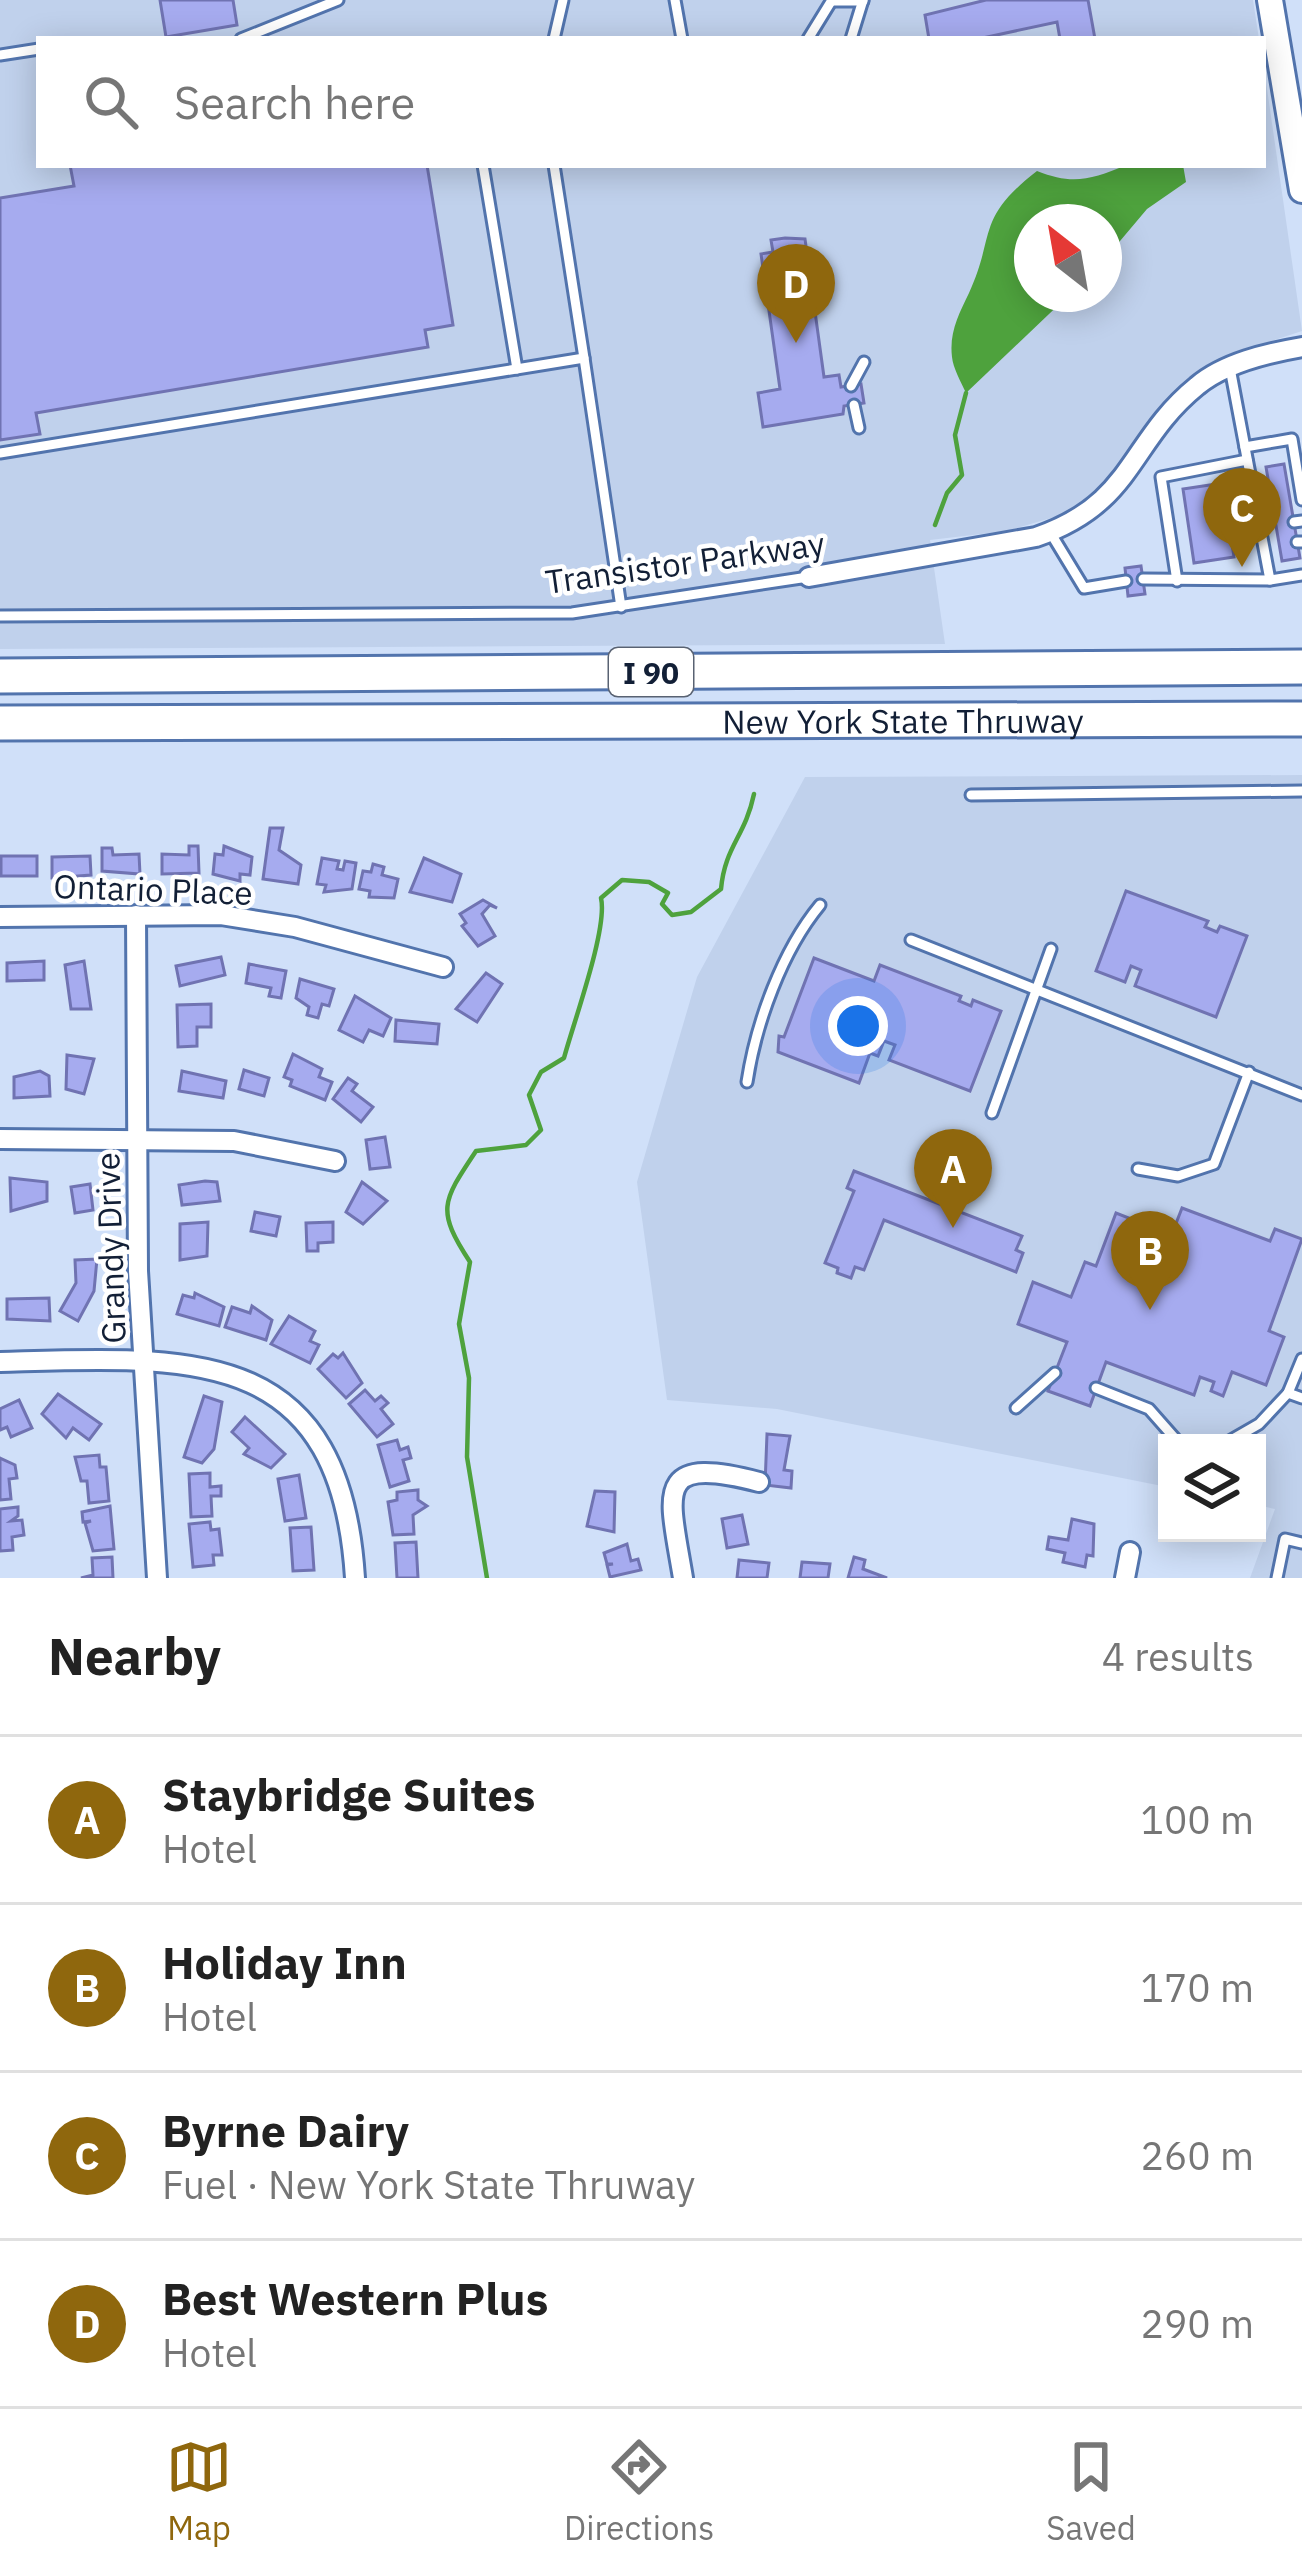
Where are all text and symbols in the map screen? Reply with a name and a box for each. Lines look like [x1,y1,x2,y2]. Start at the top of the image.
search box [36,36,1266,168]
icon: search [78,69,144,135]
text: Search here [174,73,415,131]
north arrow [1014,204,1122,312]
pin: D [757,244,835,343]
pin: C [1203,468,1281,567]
street label: Transistor Parkway [543,521,827,603]
road number: I 90 [609,648,693,696]
street label: New York State Thruway [722,698,1084,742]
street label: Ontario Place [53,864,253,914]
your location [828,996,888,1056]
pin: A [914,1129,992,1228]
street label: Grandy Drive [85,1152,135,1344]
pin: B [1111,1211,1189,1310]
map controls [1158,1434,1266,1542]
button: layers [1158,1434,1266,1542]
text: Nearby [48,1623,221,1689]
text: 4 results [1102,1631,1254,1682]
text: Staybridge Suites [162,1765,535,1823]
text: A [74,1794,100,1845]
text: 100 m [1141,1794,1254,1845]
text: Hotel [162,1823,257,1874]
text: Holiday Inn [162,1933,407,1991]
text: B [74,1962,100,2013]
text: 170 m [1141,1962,1254,2013]
text: Hotel [162,1991,257,2042]
text: Byrne Dairy [162,2101,409,2159]
text: C [74,2130,100,2181]
text: 260 m [1141,2130,1254,2181]
text: Fuel · New York State Thruway [162,2159,695,2210]
text: Best Western Plus [162,2269,548,2327]
text: D [73,2298,101,2349]
text: 290 m [1141,2298,1254,2349]
text: Hotel [162,2327,257,2378]
tab: Map [166,2434,232,2549]
tab: Directions [564,2434,714,2549]
tab: Saved [1046,2434,1136,2549]

